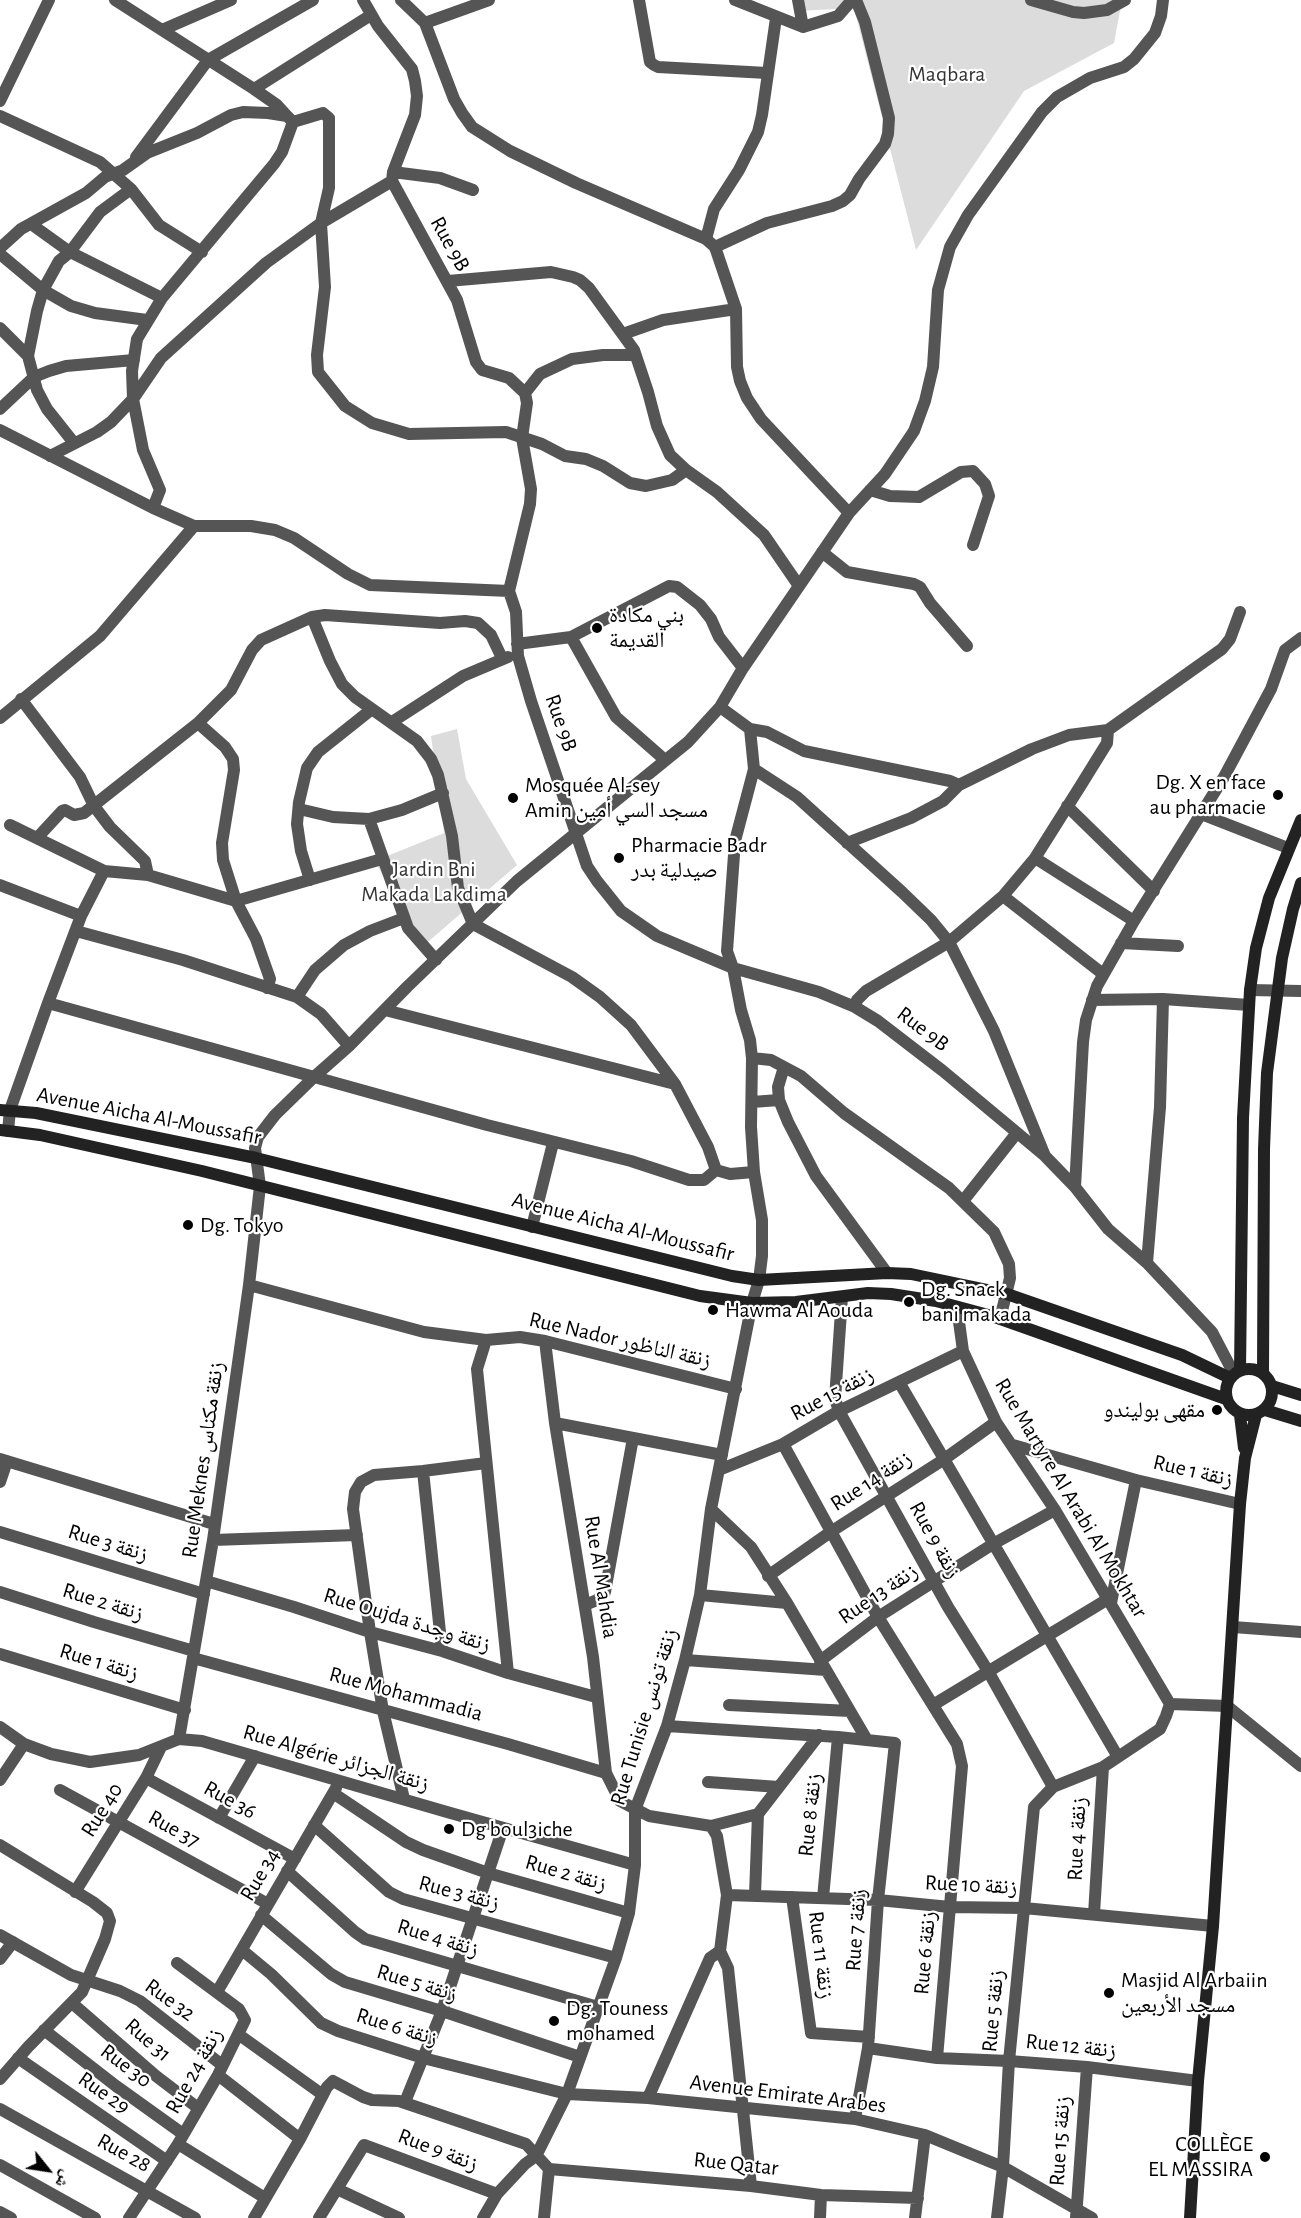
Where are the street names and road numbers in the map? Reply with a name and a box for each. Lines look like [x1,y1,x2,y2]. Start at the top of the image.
street label: Rue 9B [424,212,476,276]
street label: Rue 9B [539,691,583,755]
street label: Rue 9B [892,1001,954,1057]
street label: Avenue Aicha Al-Moussafir [34,1081,264,1151]
street label: Avenue Aicha Al-Moussafir [509,1187,737,1267]
street label: Rue Nador زنقة الناظور [526,1306,714,1374]
street label: Rue Meknes زنقة مكناس [176,1360,230,1560]
street label: Rue 15 زنقة [786,1361,878,1427]
street label: Rue Martyre Al Arabi Al Mokhtar [989,1373,1153,1623]
street label: Rue 14 زنقة [825,1445,917,1517]
street label: Rue 1 زنقة [1151,1449,1235,1493]
street label: Rue 9 زنقة [903,1497,967,1583]
street label: Rue Al Mahdia [578,1514,624,1640]
street label: Rue 3 زنقة [65,1518,151,1568]
street label: Rue 13 زنقة [833,1558,923,1630]
street label: Rue 2 زنقة [59,1577,147,1627]
street label: Rue Oujda زنقة وجدة [320,1582,494,1658]
street label: Rue Tunisie زنقة تونس [605,1625,683,1809]
street label: Rue 1 زنقة [56,1638,142,1686]
street label: Rue Mohammadia [326,1661,486,1727]
street label: Rue Algérie زنقة الجزائر [240,1719,432,1797]
street label: Rue 8 زنقة [792,1772,828,1858]
street label: Rue 36 [199,1775,261,1825]
street label: Rue 40 [75,1778,129,1842]
street label: Rue 4 زنقة [1062,1796,1092,1882]
street label: Rue 37 [144,1804,204,1854]
street label: Rue 34 [234,1844,286,1906]
street label: Rue 2 زنقة [522,1849,610,1897]
street label: Rue 10 زنقة [924,1869,1018,1901]
street label: Rue 3 زنقة [416,1870,502,1916]
street label: Rue 7 زنقة [840,1888,872,1972]
street label: Rue 11 زنقة [803,1909,839,2001]
street label: Rue 6 زنقة [908,1910,942,1996]
street label: Rue 4 زنقة [394,1913,482,1963]
street label: Rue 5 زنقة [374,1958,460,2008]
street label: Rue 5 زنقة [976,1969,1010,2053]
street label: Rue 32 [140,1973,200,2027]
street label: Rue 6 زنقة [353,2002,441,2052]
street label: Rue 31 [119,2013,177,2067]
street label: Rue 24 زنقة [160,2024,228,2118]
street label: Rue 12 زنقة [1024,2028,1118,2064]
street label: Rue 30 [95,2038,157,2094]
street label: Rue 29 [73,2066,135,2120]
street label: Avenue Emirate Arabes [688,2069,888,2119]
street label: Rue 15 زنقة [1044,2095,1076,2187]
street label: Rue 9 زنقة [394,2123,482,2177]
street label: Rue 28 [93,2128,155,2178]
street label: Rue Qatar [692,2146,780,2182]

